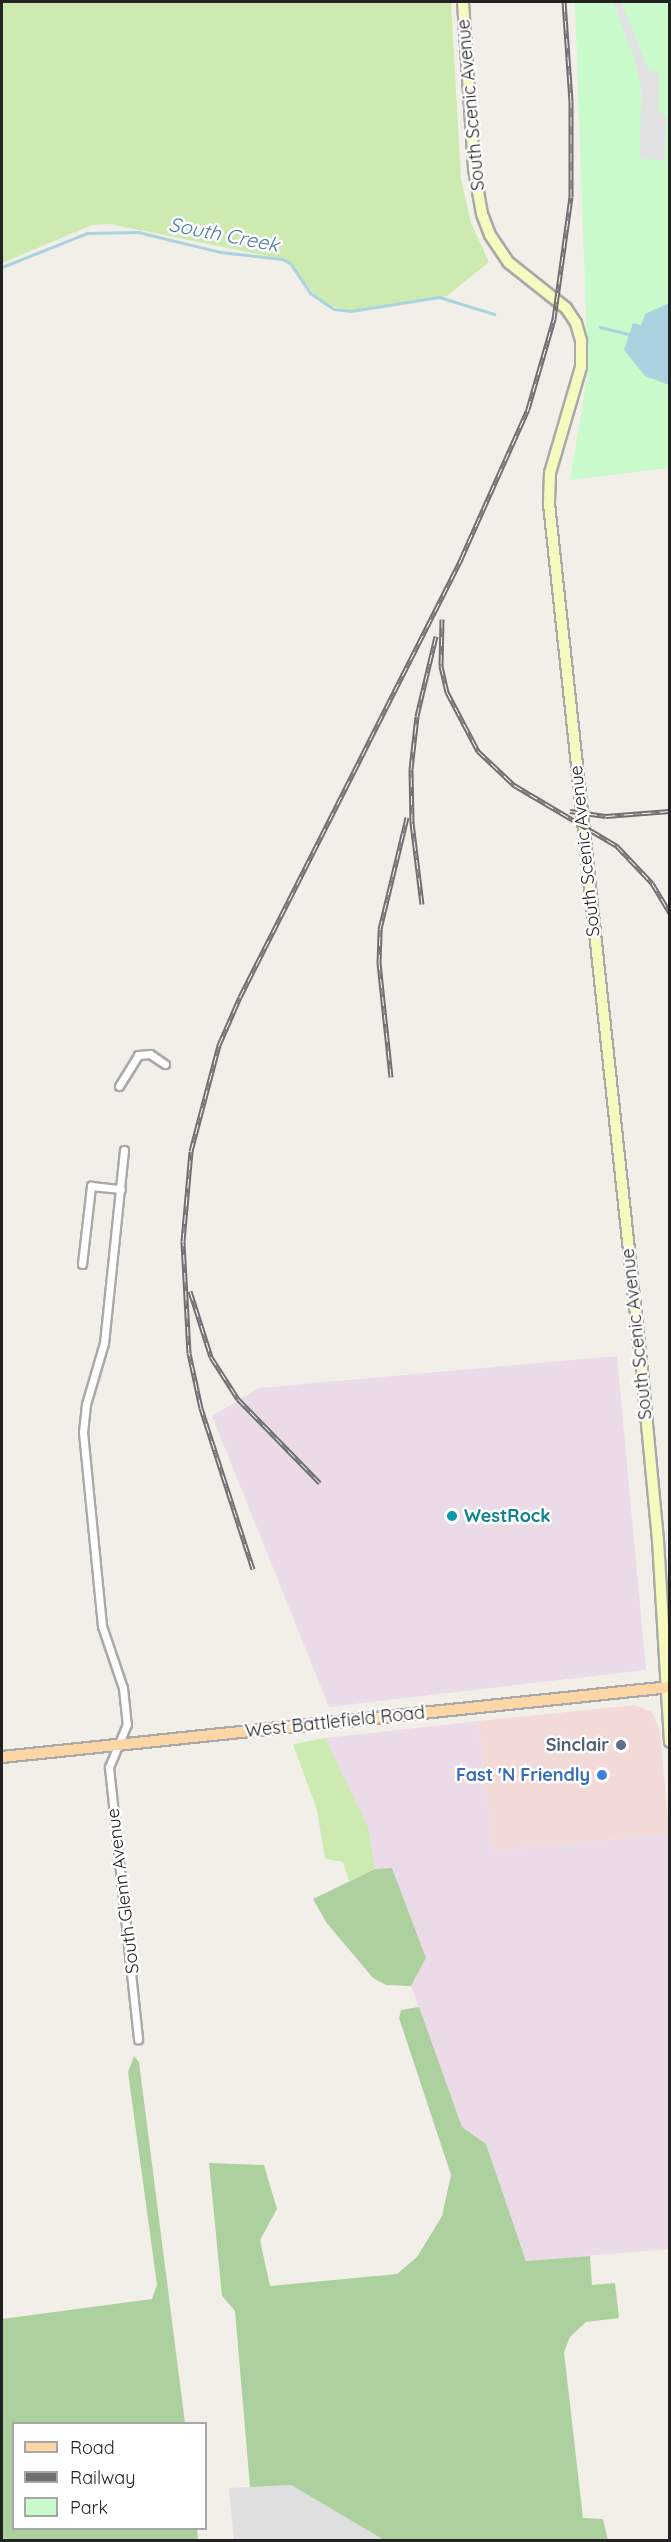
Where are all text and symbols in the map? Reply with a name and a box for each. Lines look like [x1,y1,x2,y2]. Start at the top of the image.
street label: South Scenic Avenue [453,18,489,192]
water label: South Creek [167,212,281,256]
street label: South Scenic Avenue [565,764,605,938]
street label: South Scenic Avenue [617,1247,657,1421]
place label: WestRock [464,1505,550,1527]
marker: WestRock [445,1509,459,1523]
street label: West Battlefield Road [244,1702,426,1742]
place label: Sinclair [546,1734,609,1756]
marker: Sinclair [614,1738,628,1752]
place label: Fast 'N Friendly [456,1764,590,1786]
marker: Fast 'N Friendly [595,1768,609,1782]
street label: South Glenn Avenue [102,1807,144,1975]
legend [12,2422,207,2530]
text: Road [70,2436,115,2459]
text: Railway [70,2466,136,2489]
text: Park [70,2496,108,2519]

